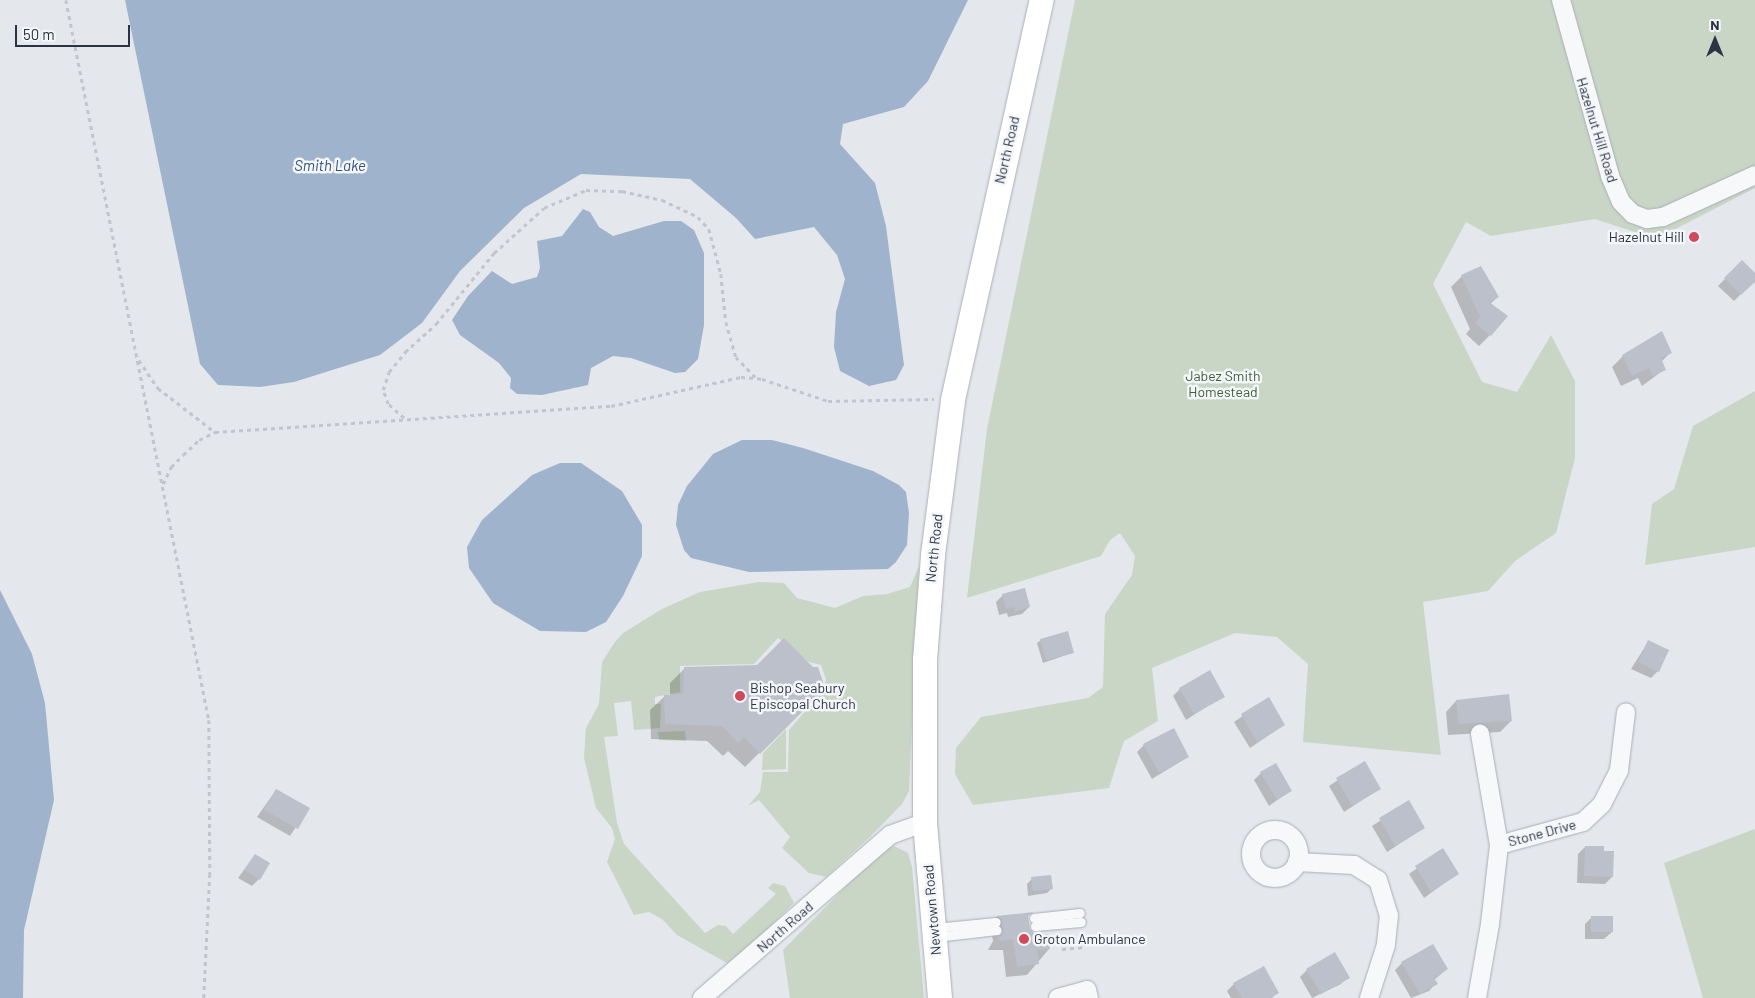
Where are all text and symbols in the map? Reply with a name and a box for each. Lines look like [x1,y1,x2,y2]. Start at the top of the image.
scale bar [18,15,132,47]
north arrow [1690,15,1740,65]
text: N [1710,16,1720,33]
text: 50 m [23,25,55,43]
street label: Hazelnut Hill Road [1573,75,1621,185]
street label: North Road [991,115,1023,185]
water label: Smith Lake [294,157,366,175]
place label: Hazelnut Hill [1609,229,1684,245]
marker: Hazelnut Hill [1688,231,1700,243]
park label: Jabez Smith Homestead [1185,368,1261,401]
street label: North Road [922,513,946,583]
place label: Bishop Seabury Episcopal Church [750,680,856,712]
marker: Bishop Seabury Episcopal Church [734,690,746,702]
street label: Stone Drive [1506,816,1578,850]
street label: Newtown Road [920,864,944,956]
street label: North Road [754,898,816,956]
place label: Groton Ambulance [1034,931,1146,947]
marker: Groton Ambulance [1018,933,1030,945]

